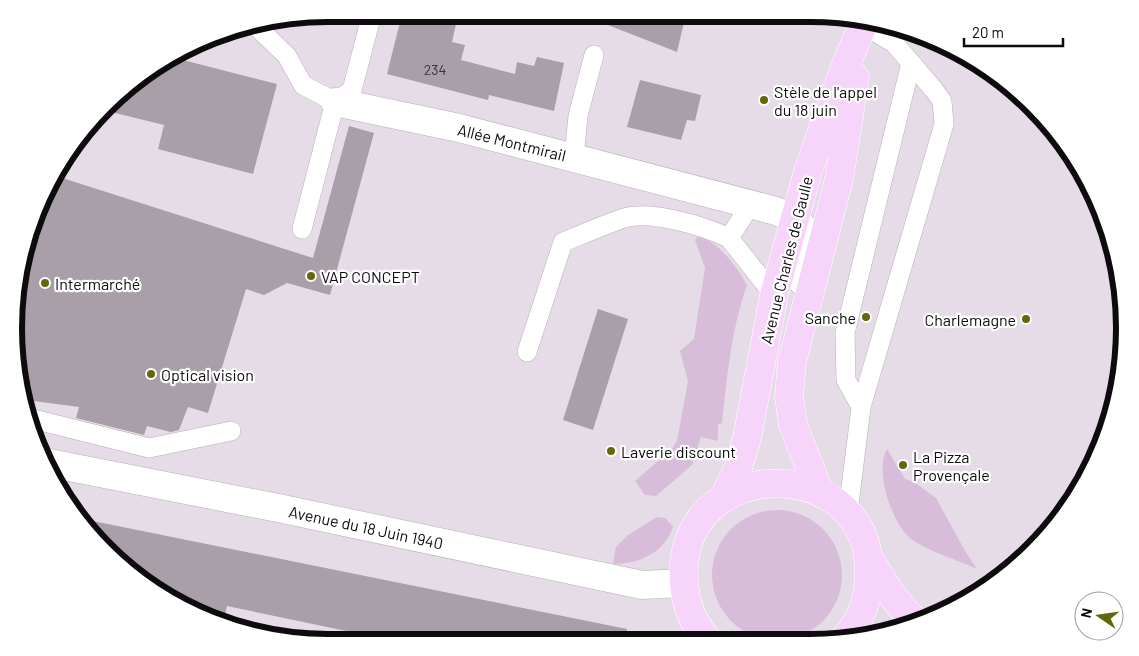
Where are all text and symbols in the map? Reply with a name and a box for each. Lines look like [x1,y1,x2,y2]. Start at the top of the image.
scale bar [964,15,1063,47]
text: 20 m [972,23,1004,41]
house number: 234 [424,61,446,78]
place label: Stèle de l'appel du 18 juin [774,82,877,119]
marker: Stèle de l'appel du 18 juin [758,94,770,106]
street label: Allée Montmirail [456,119,568,165]
street label: Avenue Charles de Gaulle [756,174,816,346]
place label: VAP CONCEPT [321,267,420,286]
marker: VAP CONCEPT [305,270,317,282]
place label: Intermarché [55,274,140,293]
marker: Intermarché [39,277,51,289]
place label: Sanche [805,308,856,327]
place label: Charlemagne [924,310,1016,329]
marker: Sanche [860,311,872,323]
marker: Charlemagne [1020,313,1032,325]
place label: Optical vision [161,365,254,384]
marker: Optical vision [145,368,157,380]
place label: Laverie discount [621,442,736,461]
marker: Laverie discount [605,445,617,457]
place label: La Pizza Provençale [913,447,990,484]
marker: La Pizza Provençale [897,459,909,471]
street label: Avenue du 18 Juin 1940 [287,501,445,553]
north arrow [1074,591,1124,641]
text: N [1077,607,1095,619]

